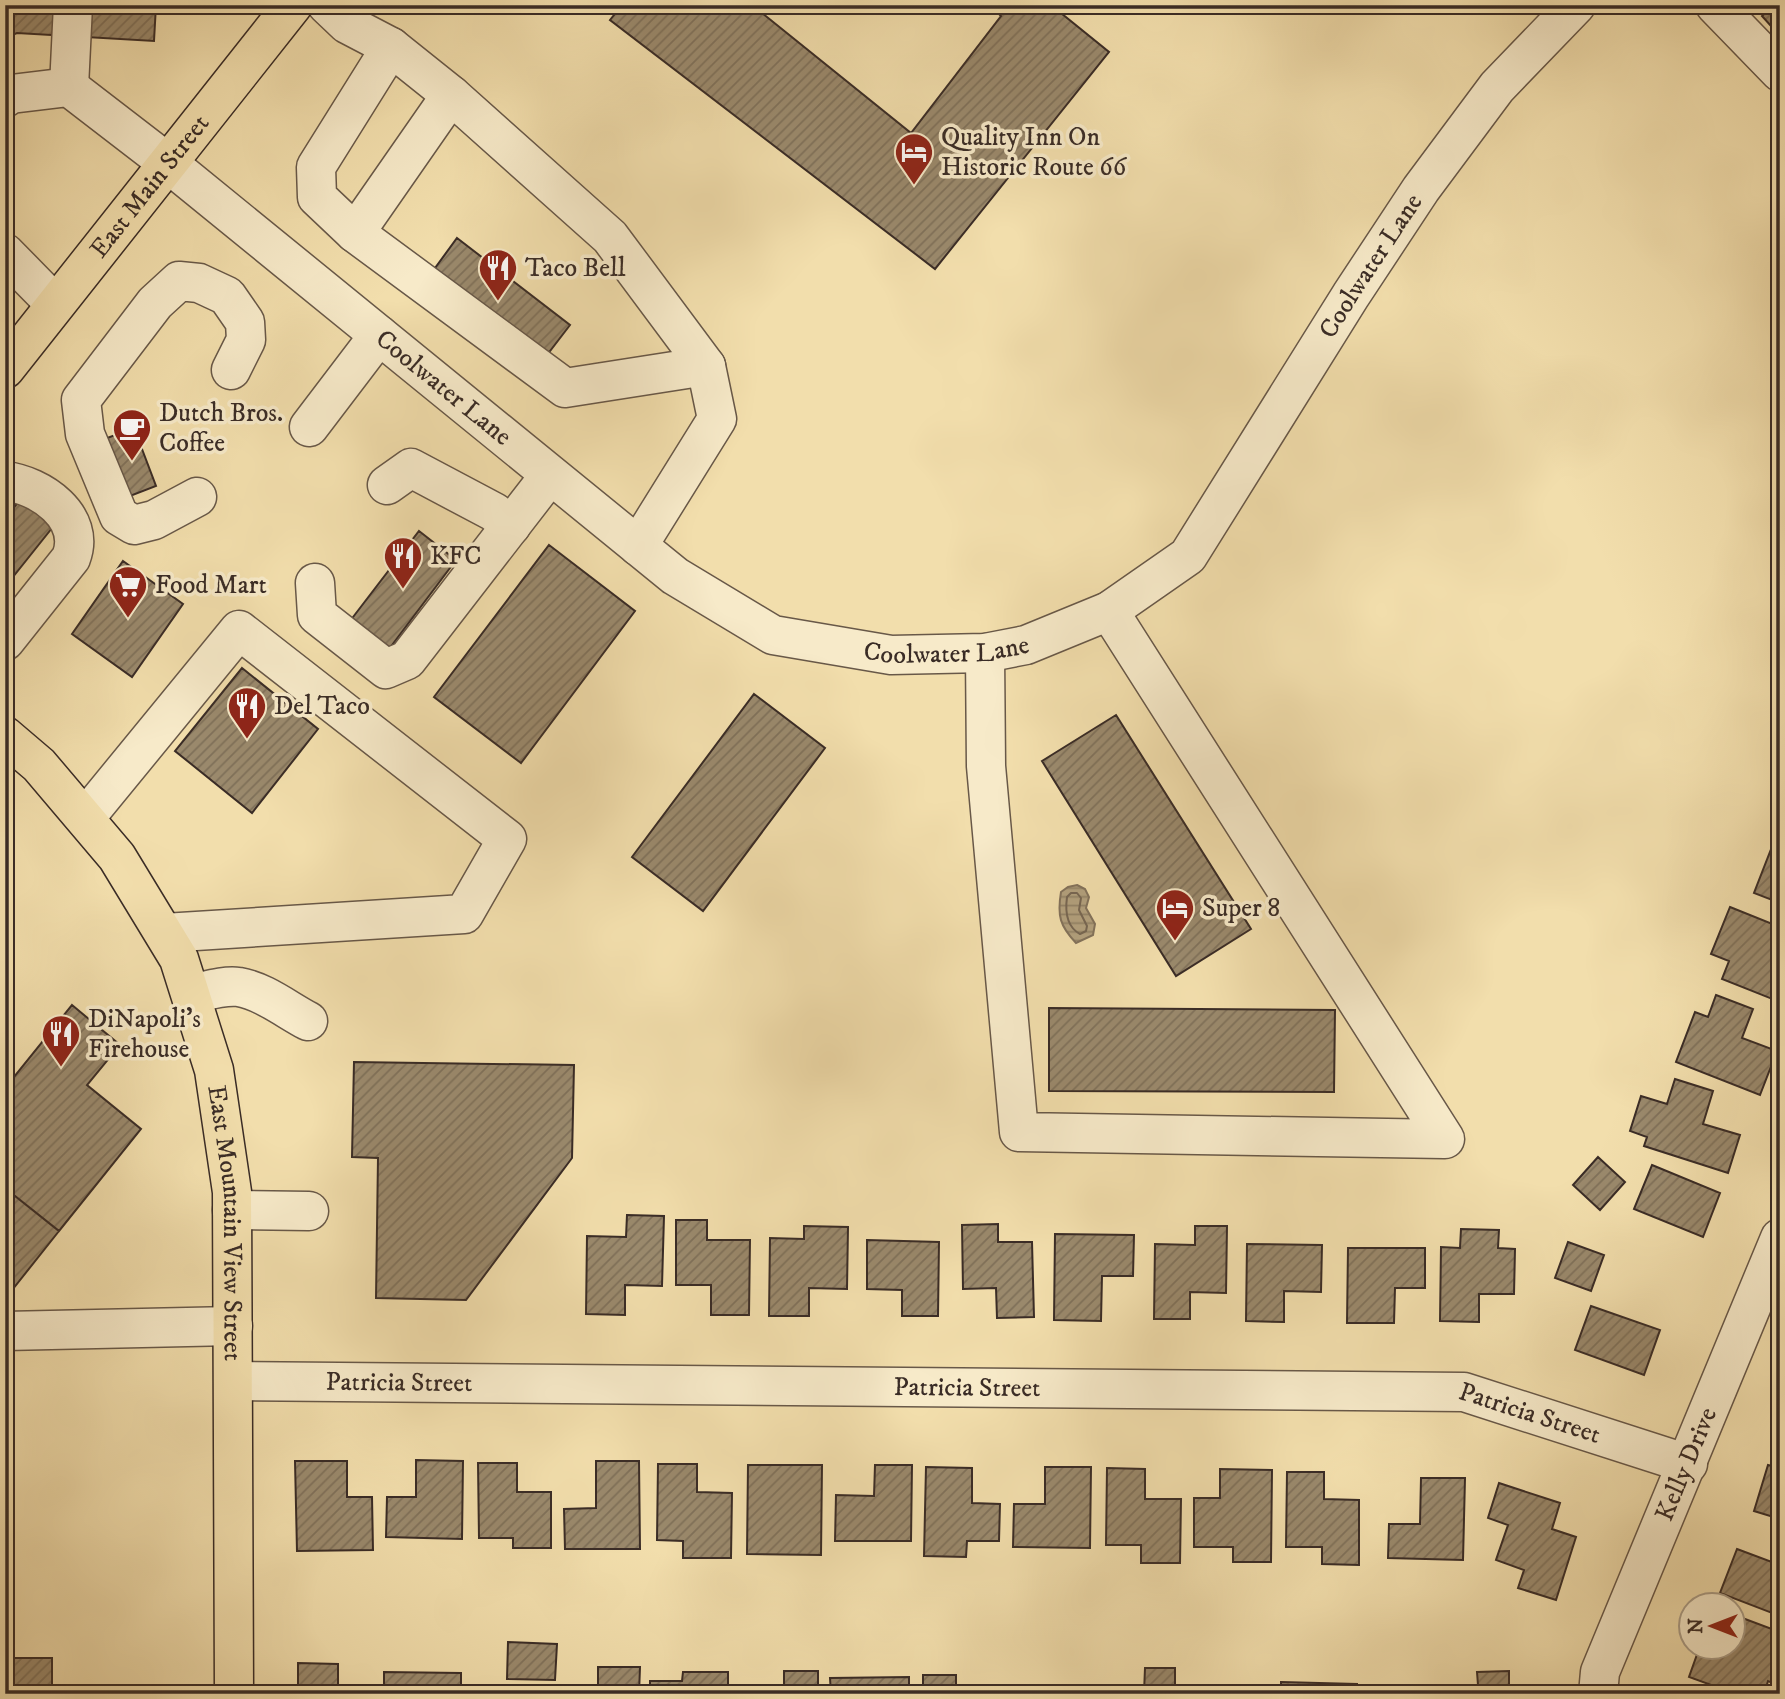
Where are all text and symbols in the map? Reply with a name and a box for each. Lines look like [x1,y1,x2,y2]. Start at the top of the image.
street label: East Main Street [83,108,217,265]
place label: Quality Inn On Historic Route 66 [941,121,1128,184]
hotel icon: Quality Inn On Historic Route 66 [893,131,935,186]
street label: Coolwater Lane [1312,187,1430,344]
restaurant icon: Taco Bell [477,247,519,302]
place label: Taco Bell [525,252,626,285]
street label: Coolwater Lane [369,322,518,453]
place label: Dutch Bros. Coffee [159,397,283,460]
cafe icon: Dutch Bros. Coffee [111,407,153,462]
restaurant icon: KFC [382,535,424,590]
place label: KFC [430,540,482,573]
supermarket icon: Food Mart [107,564,149,619]
place label: Food Mart [155,569,267,602]
street label: Coolwater Lane [861,628,1032,672]
restaurant icon: Del Taco [226,685,268,740]
place label: Del Taco [274,690,370,723]
hotel icon: Super 8 [1154,887,1196,942]
place label: Super 8 [1202,892,1280,925]
place label: DiNapoli's Firehouse [88,1003,201,1066]
restaurant icon: DiNapoli's Firehouse [40,1013,82,1068]
street label: East Mountain View Street [200,1083,249,1361]
street label: Patricia Street [325,1365,473,1400]
street label: Patricia Street [893,1370,1041,1405]
street label: Patricia Street [1455,1375,1605,1451]
street label: Kelly Drive [1648,1403,1724,1526]
north arrow [1676,1590,1746,1660]
text: N [1685,1618,1708,1634]

